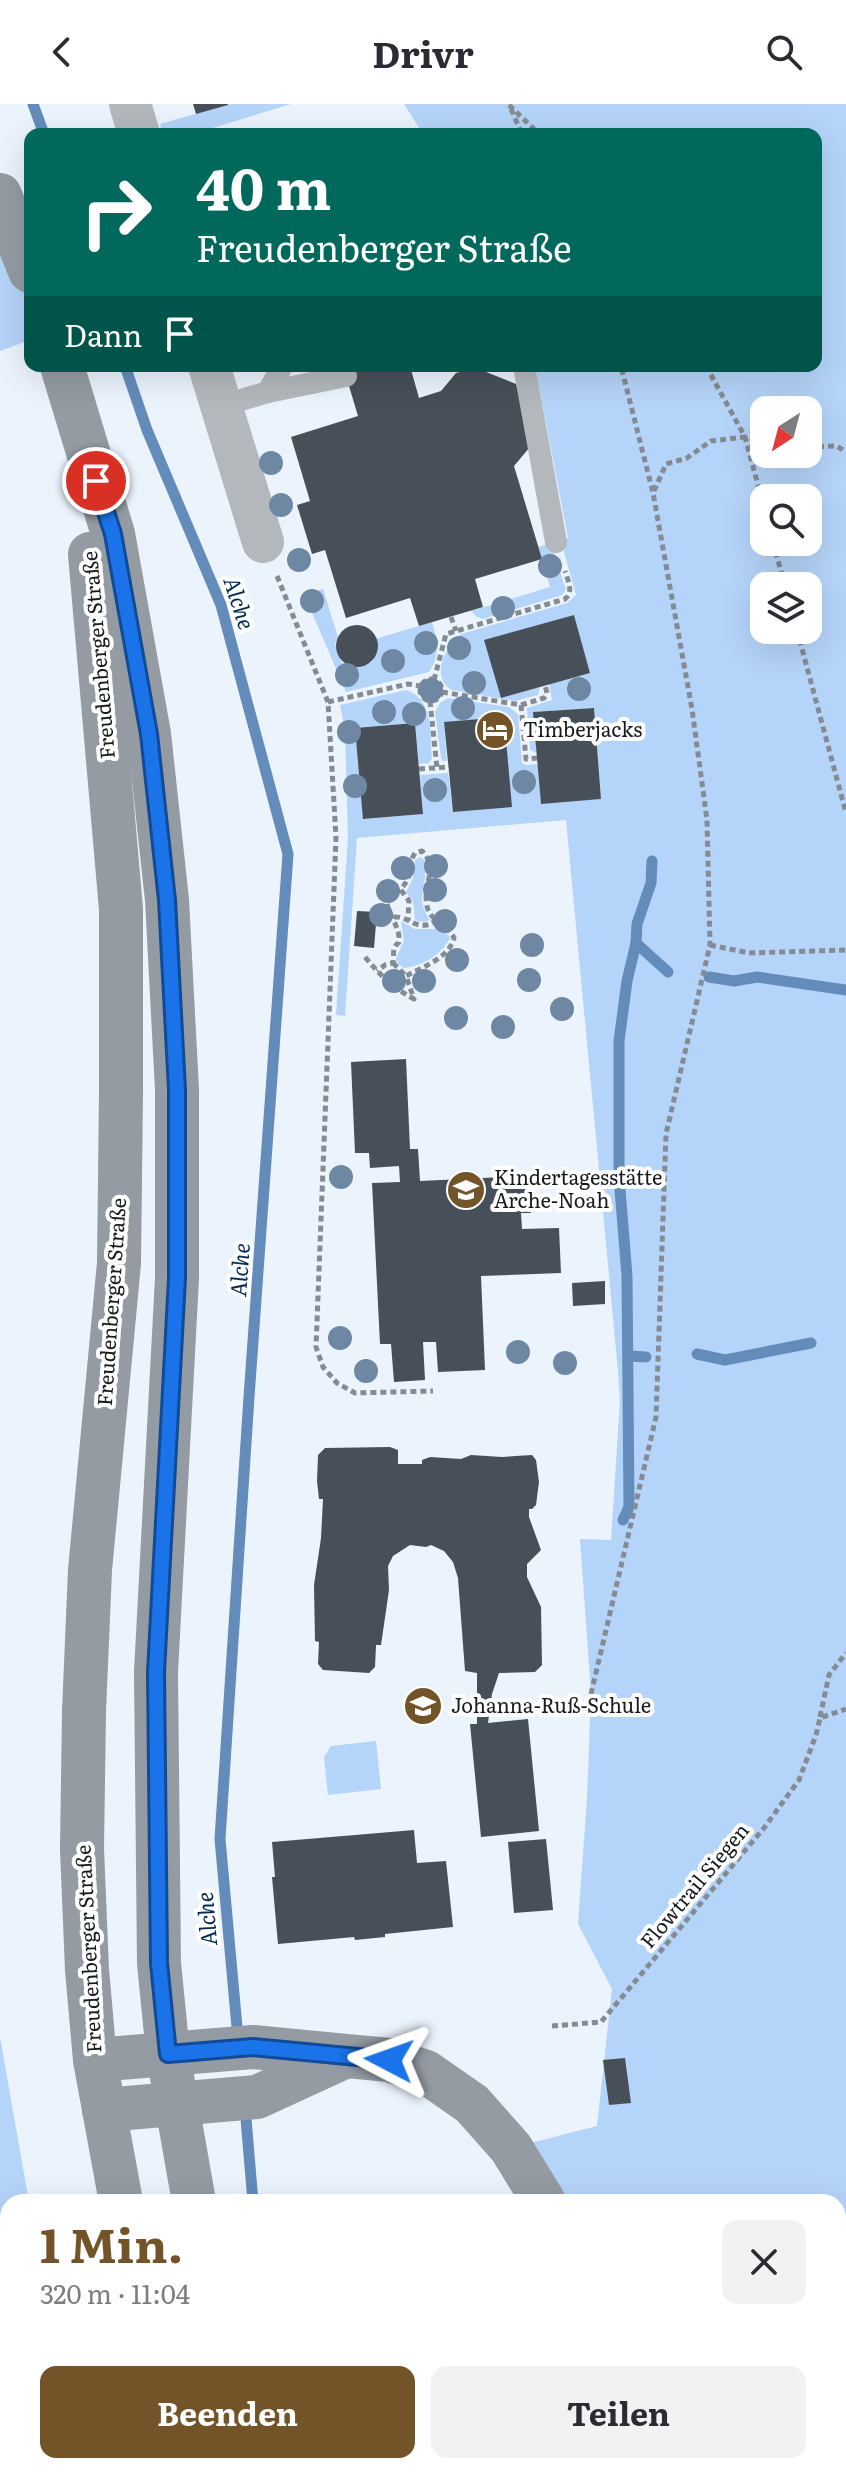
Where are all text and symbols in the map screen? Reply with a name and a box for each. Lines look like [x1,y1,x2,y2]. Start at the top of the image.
text: Drivr [372,26,474,79]
icon: back [40,30,84,74]
icon: search [762,30,806,74]
text: 40 m [196,144,331,227]
icon: right [64,160,168,264]
text: Freudenberger Straße [196,220,572,273]
text: Dann [64,312,142,356]
icon: arrive [158,312,202,356]
north arrow [750,396,822,468]
map controls [750,396,822,644]
pin [62,447,130,515]
icon: arrive [74,459,118,503]
button: search [750,484,822,556]
street label: Freudenberger Straße [73,550,121,760]
water label: Alche [216,572,264,633]
button: layers [750,572,822,644]
hotel icon: Timberjacks [474,709,516,751]
place label: Timberjacks [523,713,642,743]
place label: Kindertagesstätte Arche-Noah [494,1161,662,1214]
school or university icon: Kindertagesstätte Arche-Noah [445,1169,487,1211]
street label: Freudenberger Straße [88,1197,132,1407]
water label: Alche [220,1242,257,1298]
school or university icon: Johanna-Ruß-Schule [402,1685,444,1727]
place label: Johanna-Ruß-Schule [451,1689,651,1719]
street label: Flowtrail Siegen [632,1815,755,1954]
street label: Freudenberger Straße [67,1844,107,2054]
water label: Alche [187,1891,224,1948]
position arrow [347,2018,431,2102]
text: 1 Min. [40,2207,183,2278]
button: close [722,2220,806,2304]
text: 320 m · 11:04 [40,2273,190,2312]
button: Beenden [40,2366,415,2458]
button: Teilen [431,2366,806,2458]

